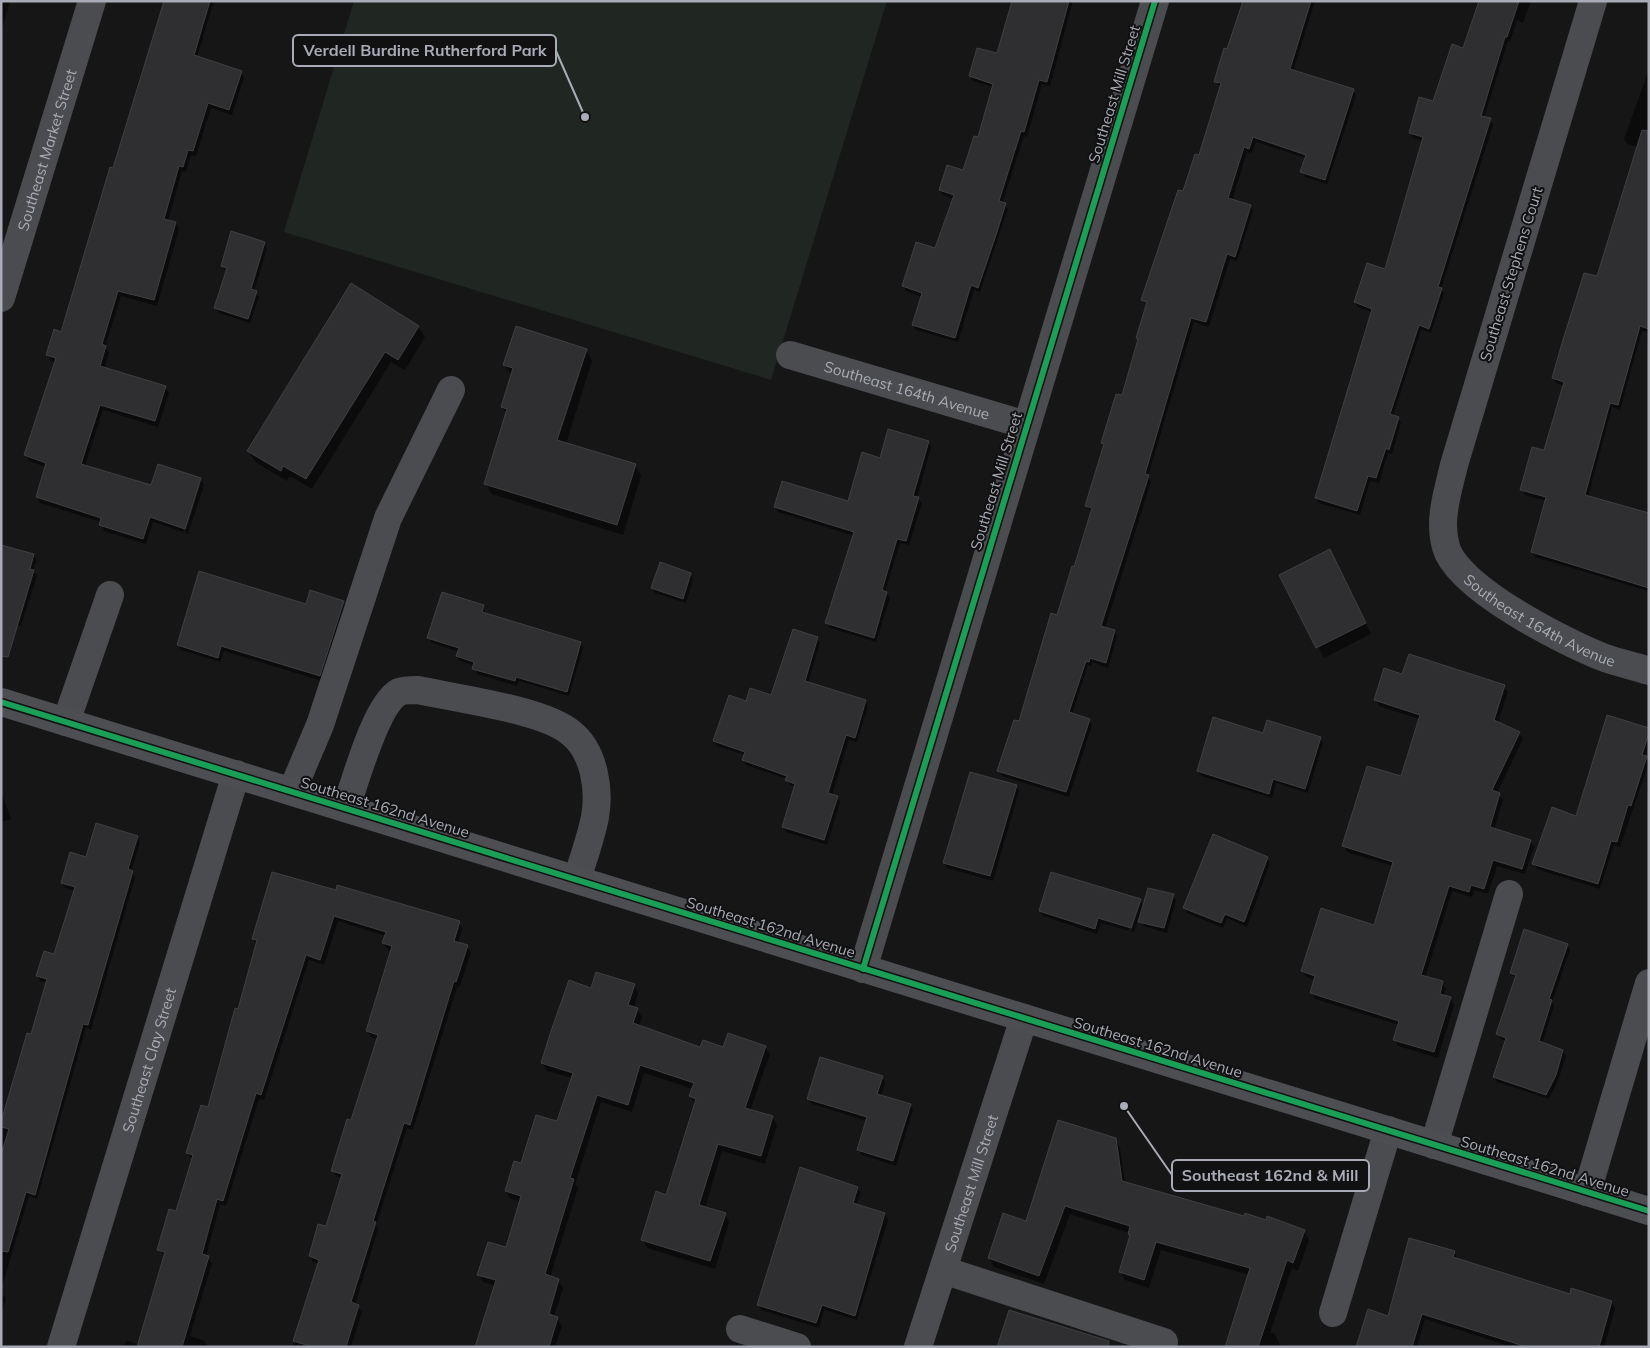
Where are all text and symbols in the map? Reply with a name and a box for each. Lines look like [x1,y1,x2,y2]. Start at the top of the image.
street label: Southeast Mill Street [1084,23,1144,165]
callout: Verdell Burdine Rutherford Park [293,35,556,66]
text: Verdell Burdine Rutherford Park [302,40,548,60]
street label: Southeast Market Street [13,67,80,233]
street label: Southeast Stephens Court [1475,185,1547,363]
street label: Southeast 164th Avenue [822,356,992,423]
street label: Southeast Mill Street [966,410,1026,552]
street label: Southeast 164th Avenue [1460,569,1618,670]
street label: Southeast 162nd Avenue [298,772,472,842]
street label: Southeast 162nd Avenue [684,892,858,962]
street label: Southeast Clay Street [118,985,180,1135]
street label: Southeast 162nd Avenue [1071,1012,1245,1082]
street label: Southeast Mill Street [940,1112,1002,1254]
street label: Southeast 162nd Avenue [1458,1131,1632,1201]
callout: Southeast 162nd & Mill [1172,1160,1369,1191]
text: Southeast 162nd & Mill [1182,1165,1358,1185]

